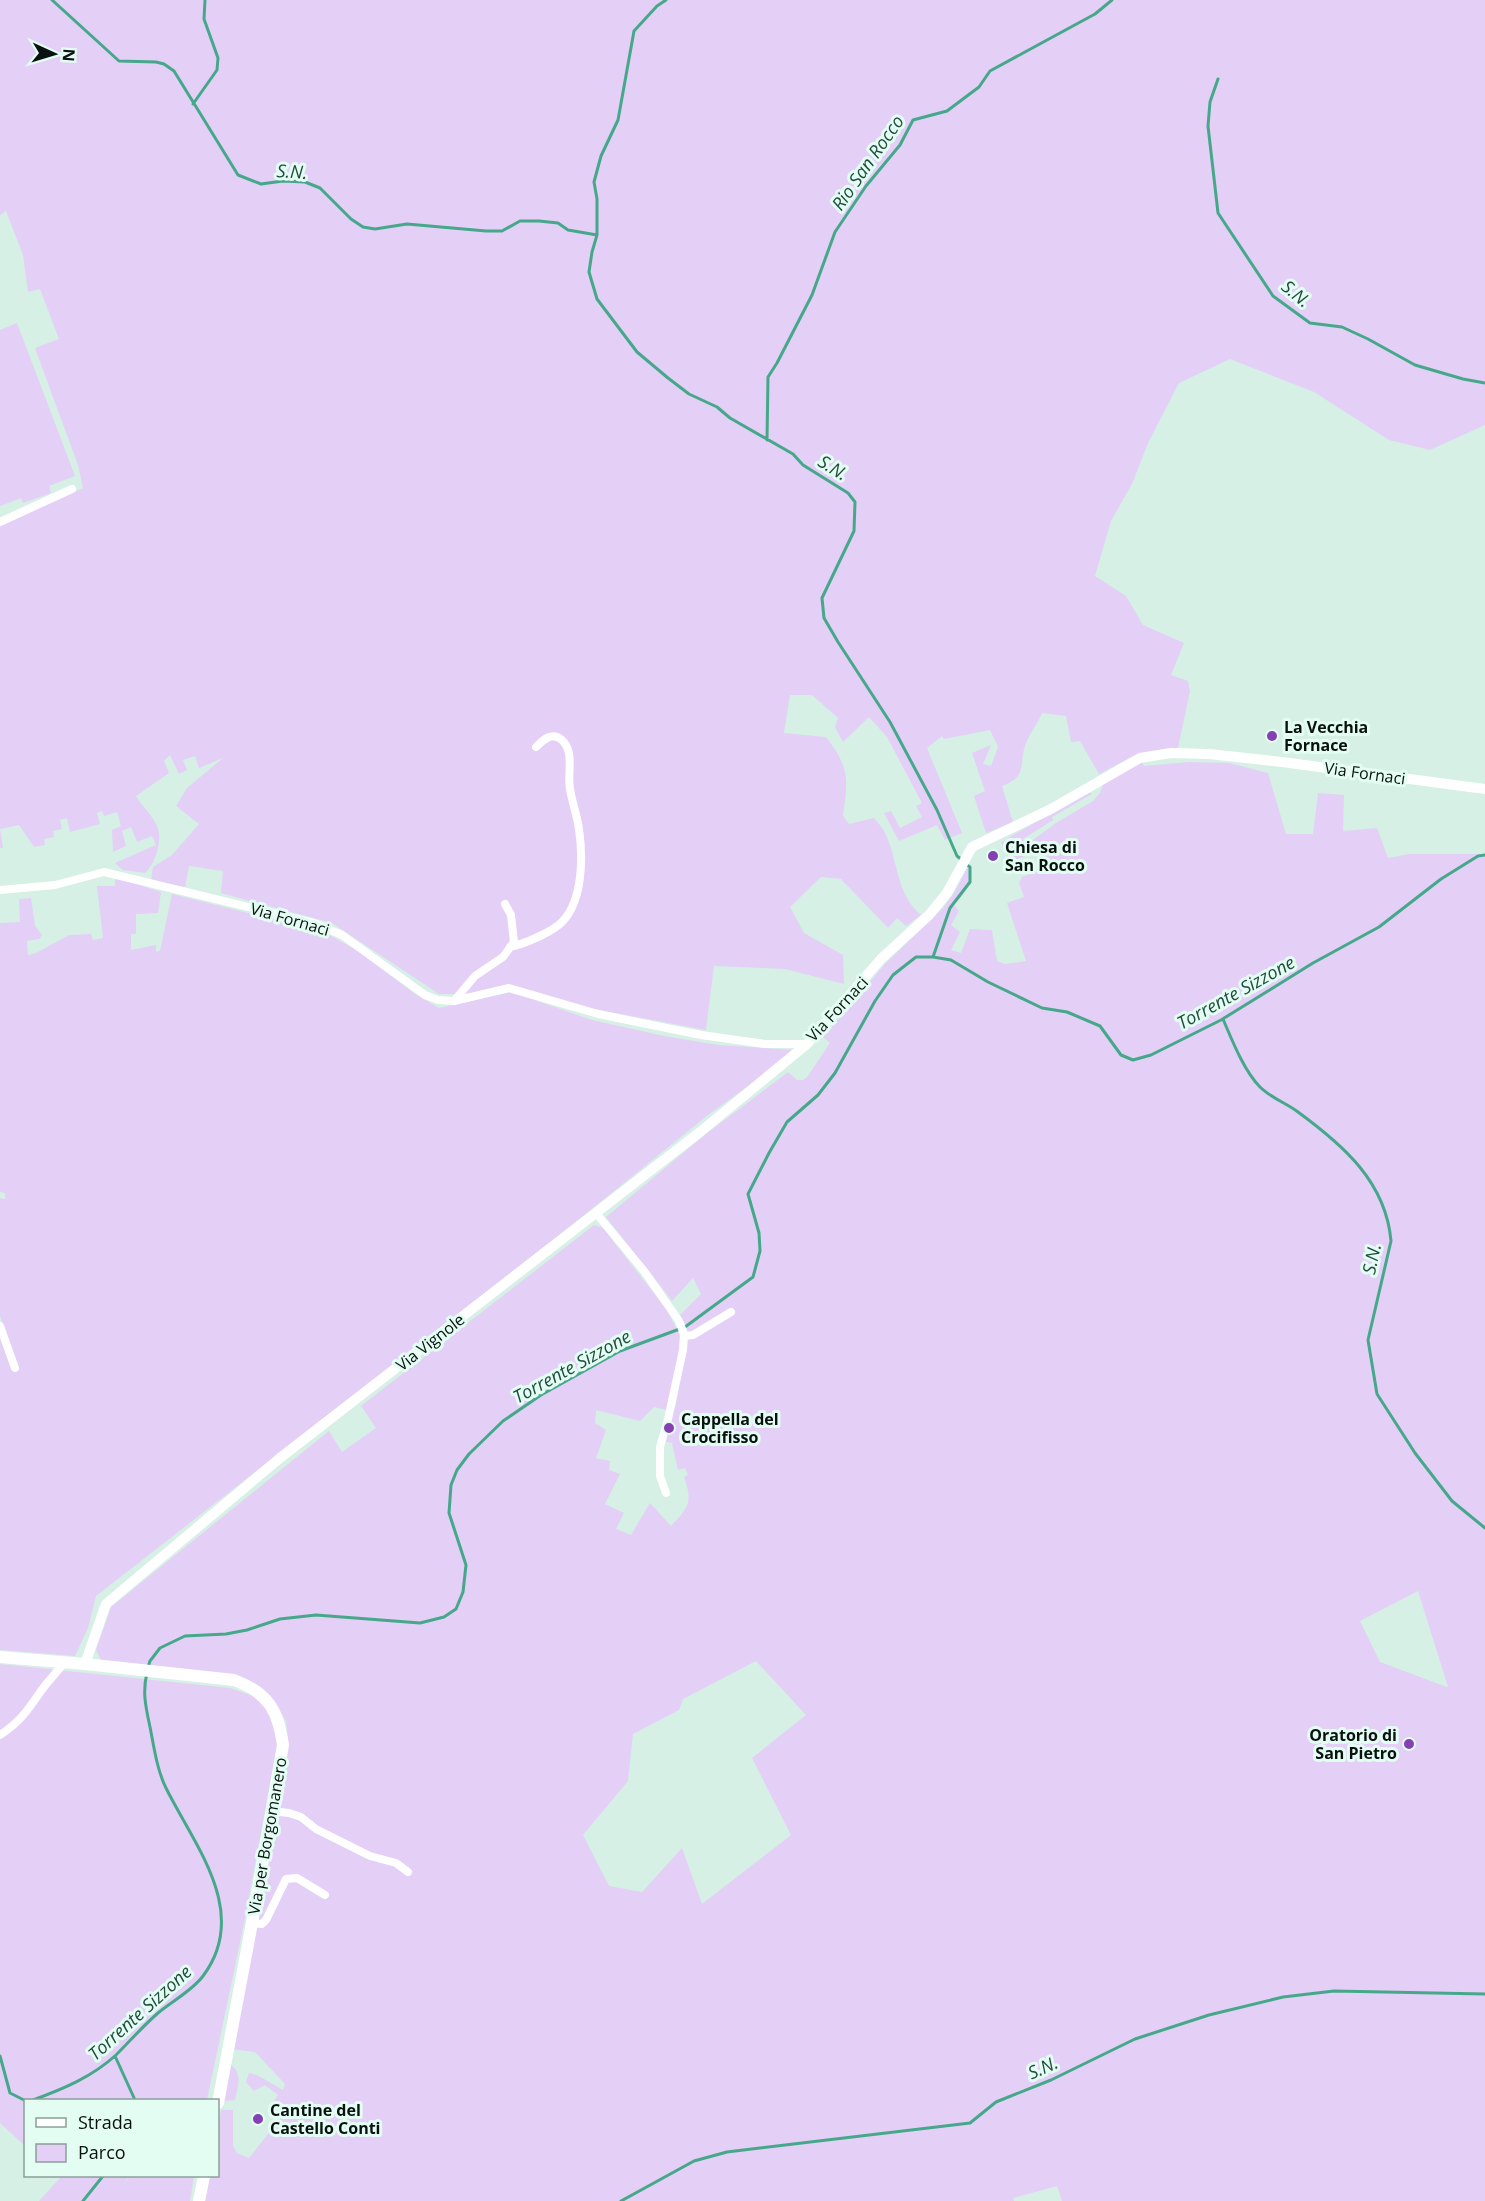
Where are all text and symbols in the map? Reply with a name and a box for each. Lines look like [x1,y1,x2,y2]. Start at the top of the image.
north arrow [24,24,84,84]
text: N [58,48,80,62]
water label: Rio San Rocco [826,110,909,215]
water label: S.N. [276,158,308,184]
water label: S.N. [1277,274,1316,312]
water label: S.N. [814,449,853,485]
place label: La Vecchia Fornace [1284,716,1368,756]
marker: La Vecchia Fornace [1265,729,1279,743]
street label: Via Fornaci [1323,756,1407,790]
place label: Chiesa di San Rocco [1005,836,1085,876]
marker: Chiesa di San Rocco [986,849,1000,863]
street label: Via Fornaci [248,897,332,941]
water label: Torrente Sizzone [1172,950,1299,1034]
street label: Via Fornaci [801,972,873,1046]
water label: S.N. [1356,1241,1386,1276]
street label: Via Vignole [391,1308,469,1376]
water label: Torrente Sizzone [508,1324,635,1408]
place label: Cappella del Crocifisso [681,1408,779,1448]
marker: Cappella del Crocifisso [662,1421,676,1435]
place label: Oratorio di San Pietro [1309,1724,1397,1764]
marker: Oratorio di San Pietro [1402,1737,1416,1751]
street label: Via per Borgomanero [242,1756,292,1916]
water label: Torrente Sizzone [83,1959,196,2065]
water label: S.N. [1024,2050,1062,2084]
legend [24,2099,219,2177]
place label: Cantine del Castello Conti [270,2099,380,2139]
text: Strada [78,2110,133,2134]
marker: Cantine del Castello Conti [251,2112,265,2126]
text: Parco [78,2140,126,2164]

